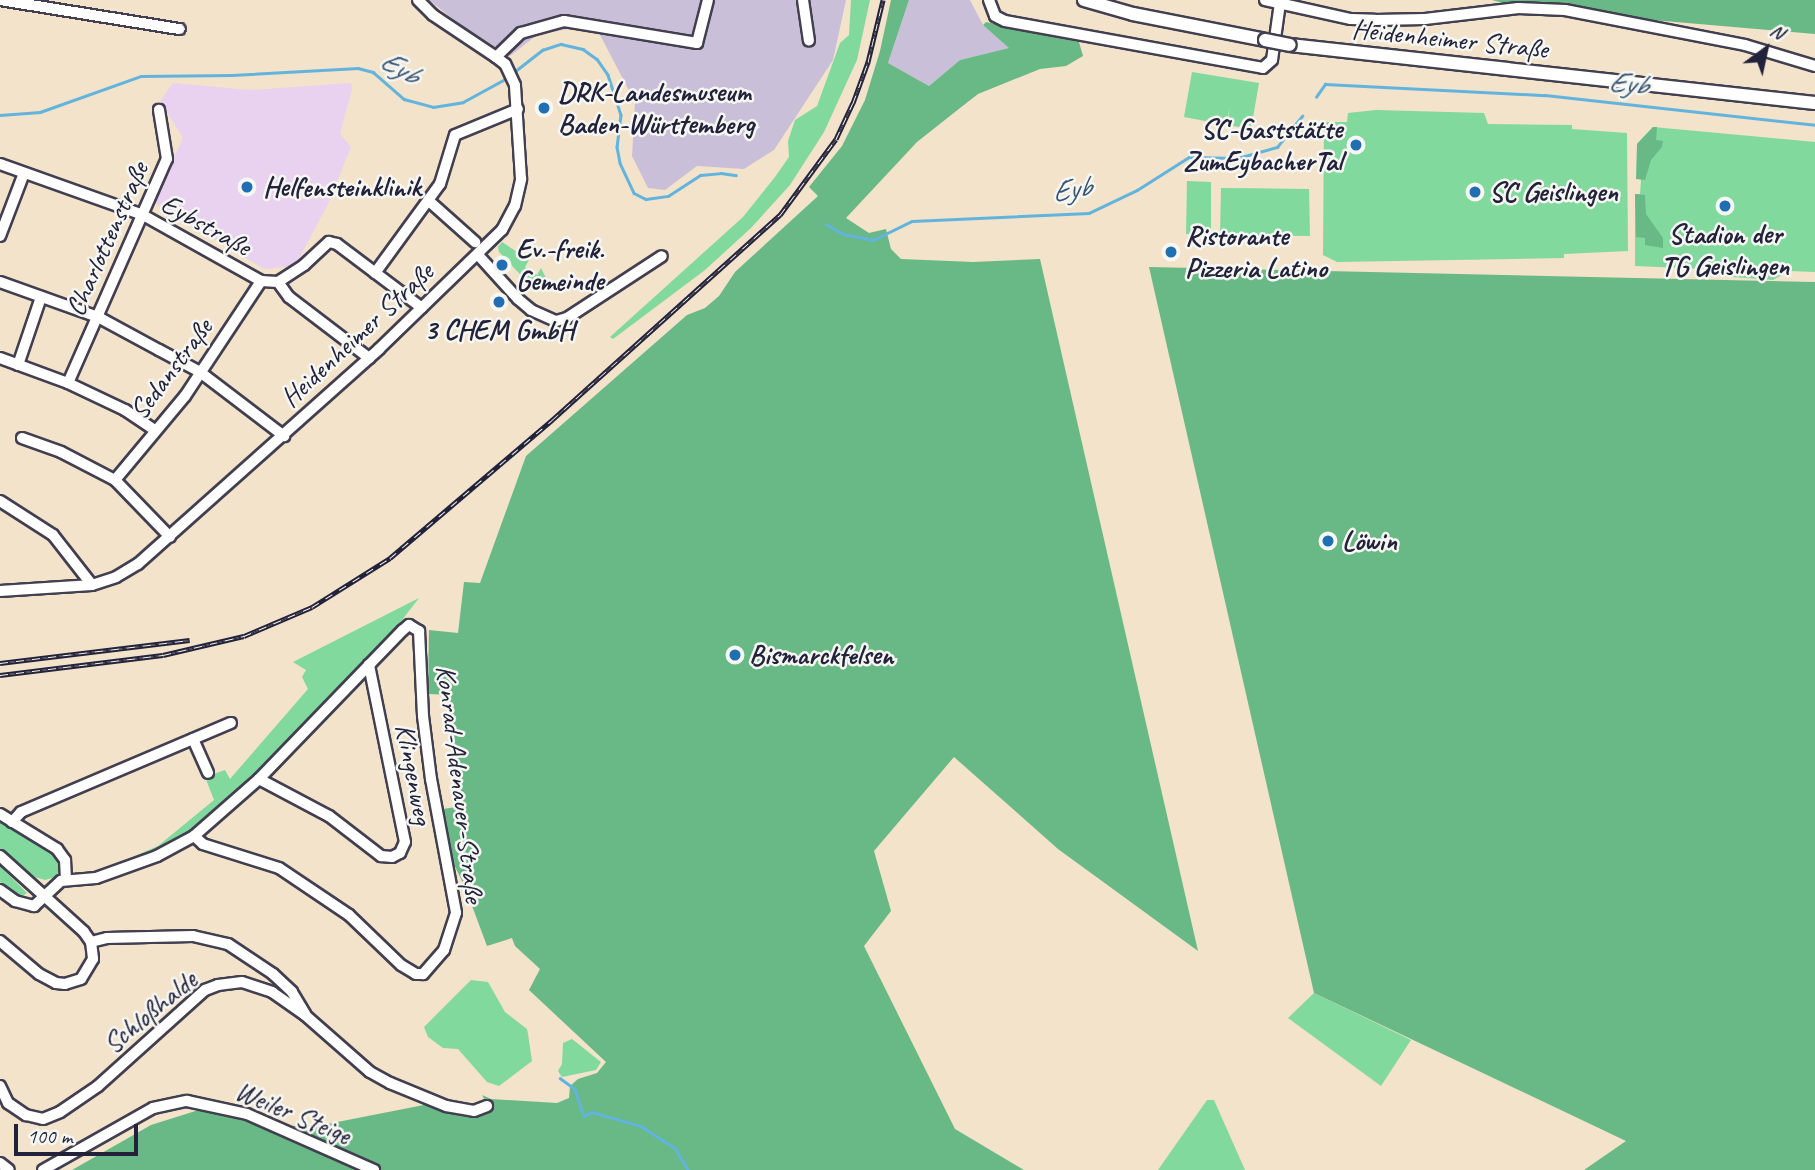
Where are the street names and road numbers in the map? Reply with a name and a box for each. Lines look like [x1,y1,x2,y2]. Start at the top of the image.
street label: Heidenheimer Straße [1350,12,1550,66]
street label: Charlottenstraße [58,157,156,321]
street label: Eybstraße [155,187,257,263]
street label: Heidenheimer Straße [273,255,441,415]
street label: Sedanstraße [122,312,220,426]
street label: Konrad-Adenauer-Straße [429,663,491,905]
street label: Klingenweg [388,721,440,827]
street label: Schloßhalde [96,963,204,1061]
street label: Weiler Steige [230,1074,356,1152]

